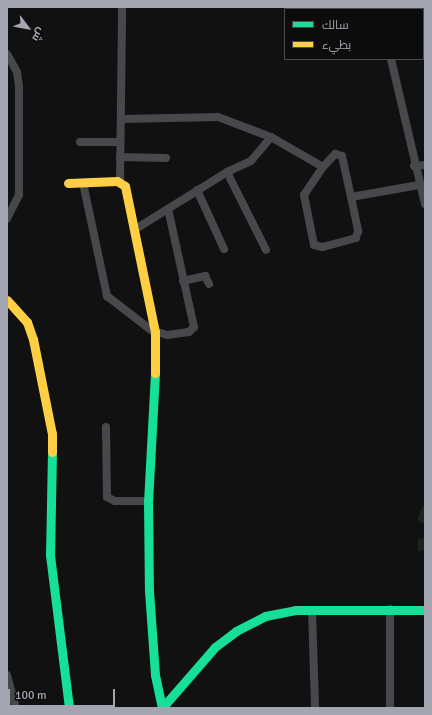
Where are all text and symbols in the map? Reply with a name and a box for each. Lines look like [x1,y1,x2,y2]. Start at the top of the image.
north arrow [8,8,48,48]
legend [284,8,424,60]
text: سالك [322,18,349,33]
text: ش [29,25,48,44]
text: بطيء [322,38,351,53]
scale bar [10,681,117,707]
text: 100 m [15,688,47,703]

